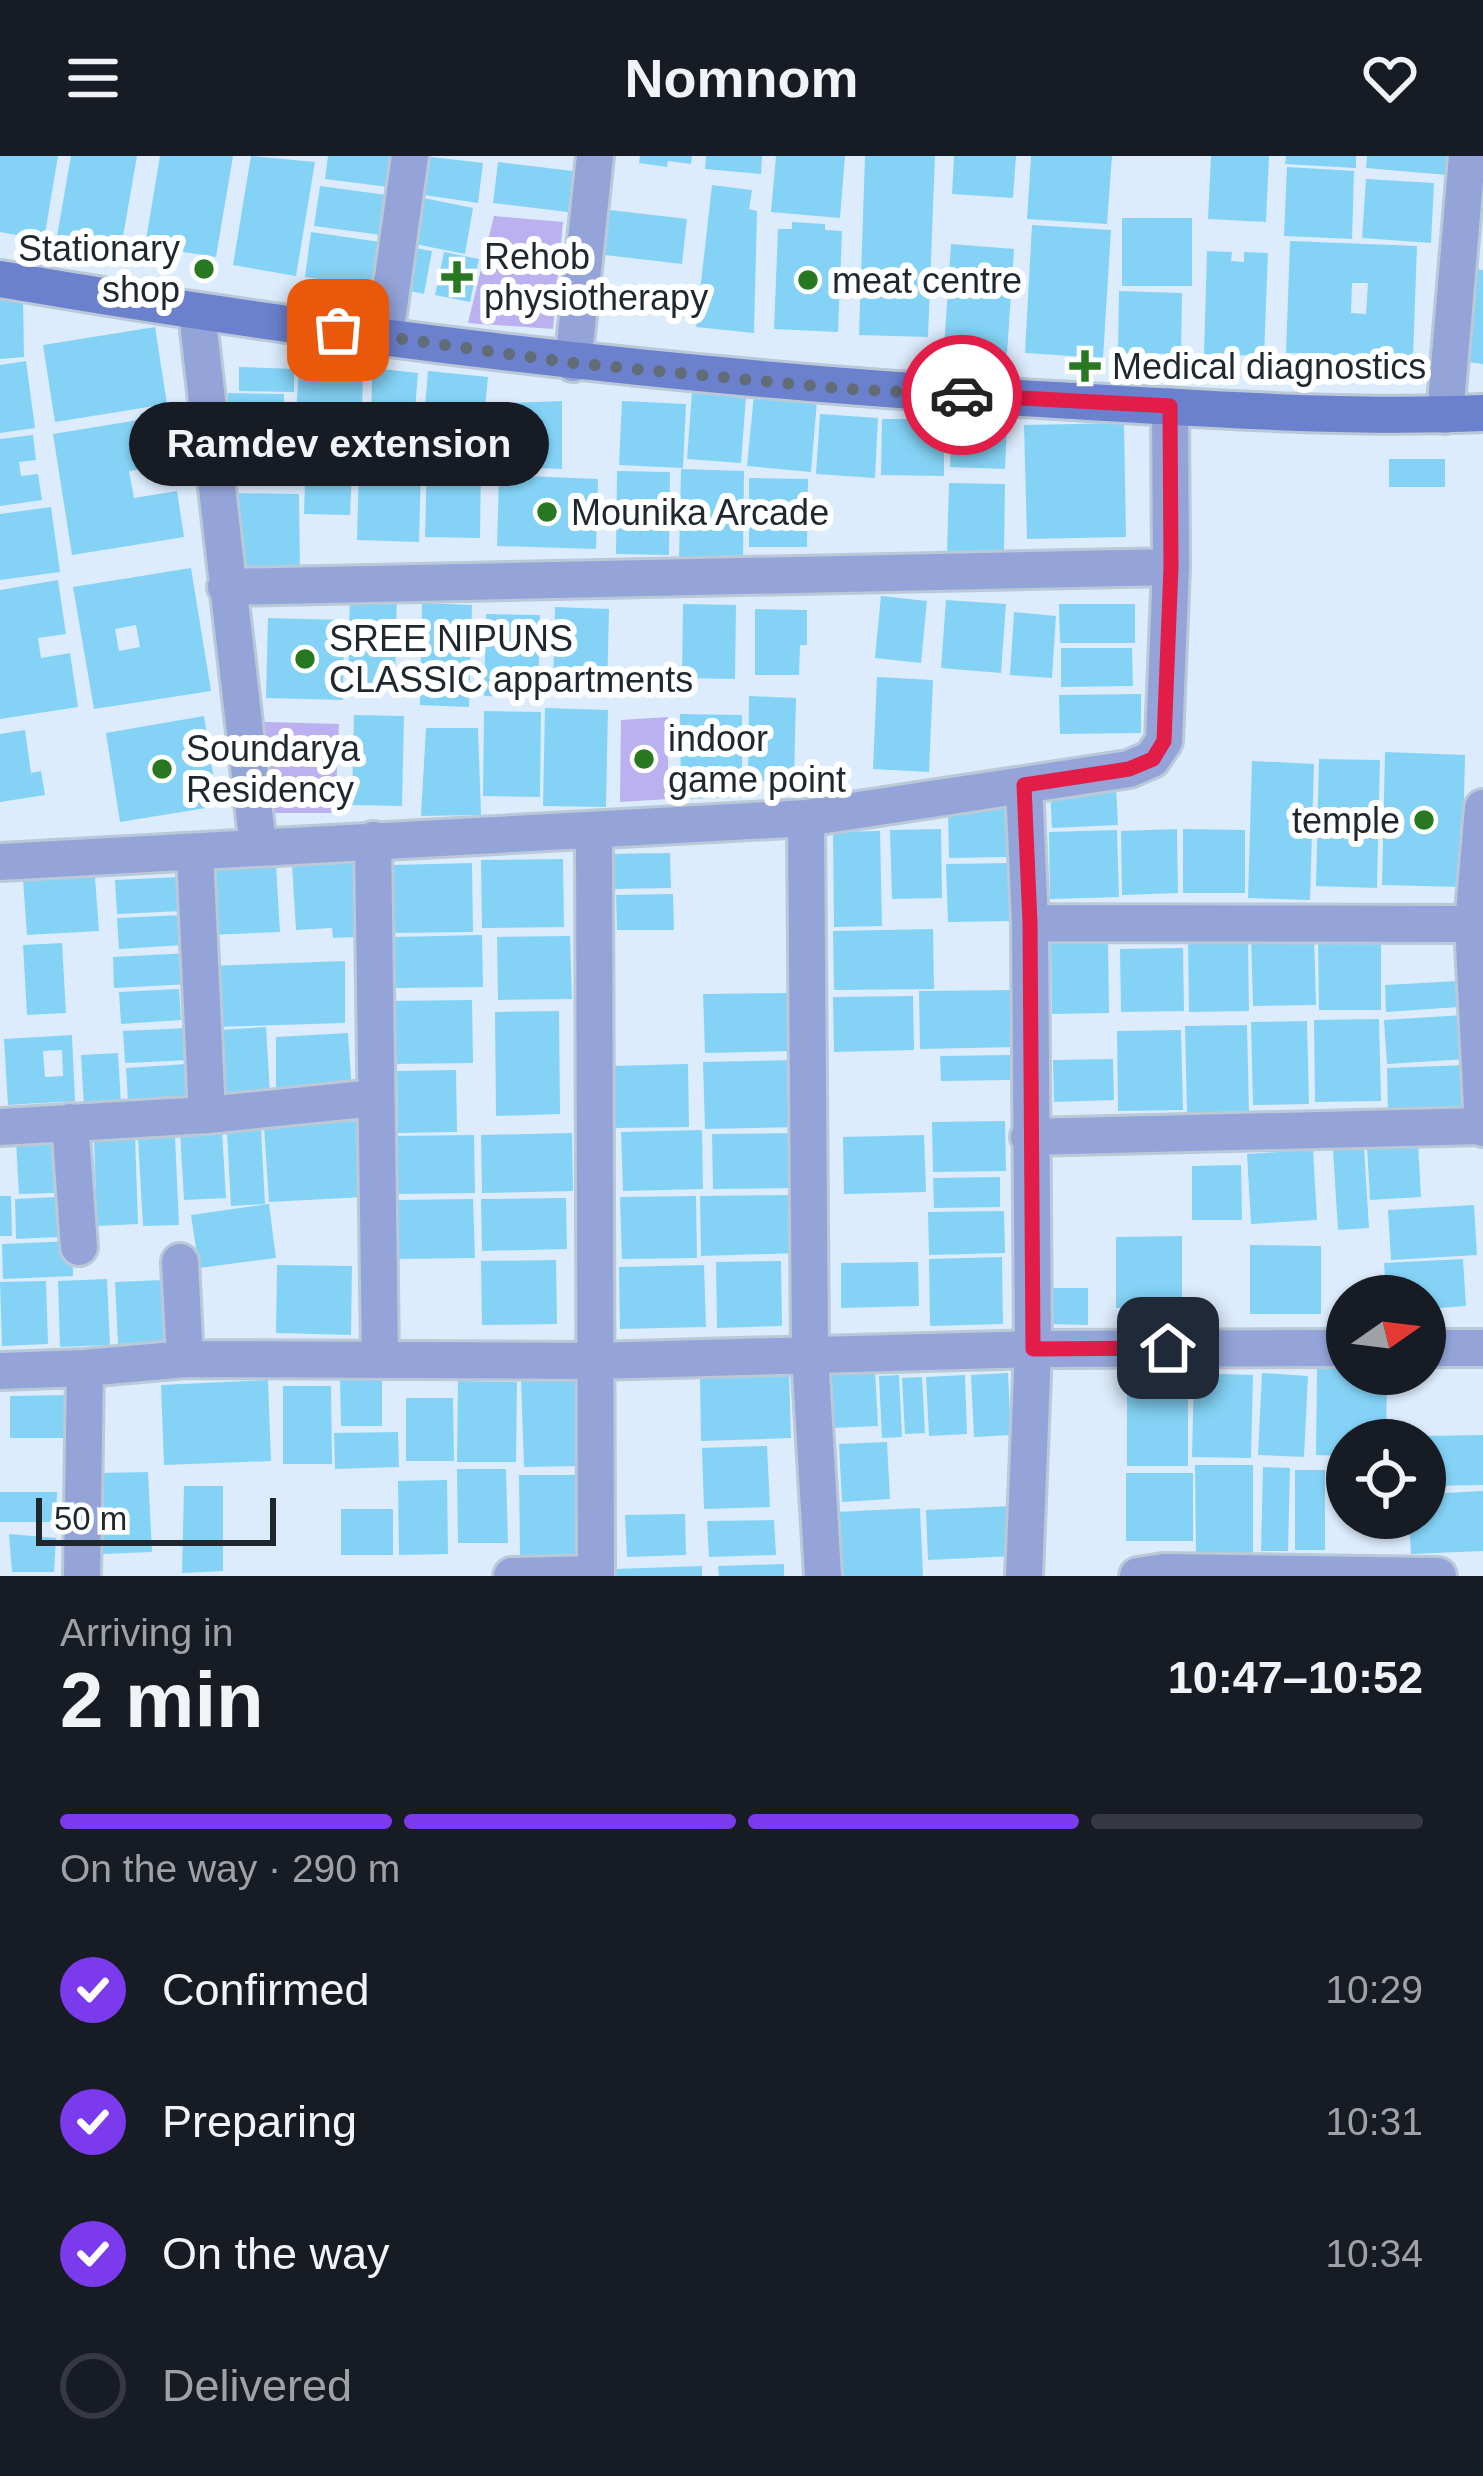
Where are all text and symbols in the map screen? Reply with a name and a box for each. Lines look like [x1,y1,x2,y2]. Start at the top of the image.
icon: menu [60,45,126,111]
icon: heart [1357,45,1423,111]
text: Nomnom [625,48,858,108]
place label: Stationary shop [18,228,180,310]
place label: Rehob physiotherapy [484,236,708,318]
marker: Stationary shop [191,256,217,282]
place label: meat centre [832,260,1022,301]
marker: Rehob physiotherapy [441,261,473,293]
marker: meat centre [795,267,821,293]
pin [287,279,389,381]
icon: bag [305,297,371,363]
courier [902,335,1022,455]
place label: Medical diagnostics [1112,346,1426,387]
marker: Medical diagnostics [1069,350,1101,382]
icon: car [929,362,995,428]
callout: Ramdev extension [128,402,548,486]
text: Ramdev extension [167,422,511,465]
place label: Mounika Arcade [571,492,829,533]
marker: Mounika Arcade [534,499,560,525]
place label: SREE NIPUNS CLASSIC appartments [329,618,693,700]
marker: SREE NIPUNS CLASSIC appartments [292,646,318,672]
place label: indoor game point [668,718,846,800]
place label: Soundarya Residency [186,728,361,810]
marker: indoor game point [631,746,657,772]
marker: Soundarya Residency [149,756,175,782]
place label: temple [1292,800,1400,841]
marker: temple [1411,807,1437,833]
north arrow [1326,1275,1446,1395]
map controls [1326,1275,1446,1539]
pin [1117,1297,1219,1399]
icon: home [1135,1315,1201,1381]
button: locate [1326,1419,1446,1539]
scale bar [36,1492,276,1545]
text: 50 m [54,1500,127,1537]
text: Arriving in [60,1611,233,1654]
text: 10:47–10:52 [1168,1652,1423,1703]
text: 2 min [60,1656,264,1744]
text: On the way · 290 m [60,1847,400,1890]
icon: check [60,1957,126,2023]
text: Confirmed [162,1964,370,2015]
text: 10:29 [1325,1968,1423,2011]
icon: check [60,2089,126,2155]
text: Preparing [162,2096,357,2147]
text: 10:31 [1325,2100,1423,2143]
icon: check [60,2221,126,2287]
text: On the way [162,2228,390,2279]
text: 10:34 [1325,2232,1423,2275]
text: Delivered [162,2360,352,2411]

